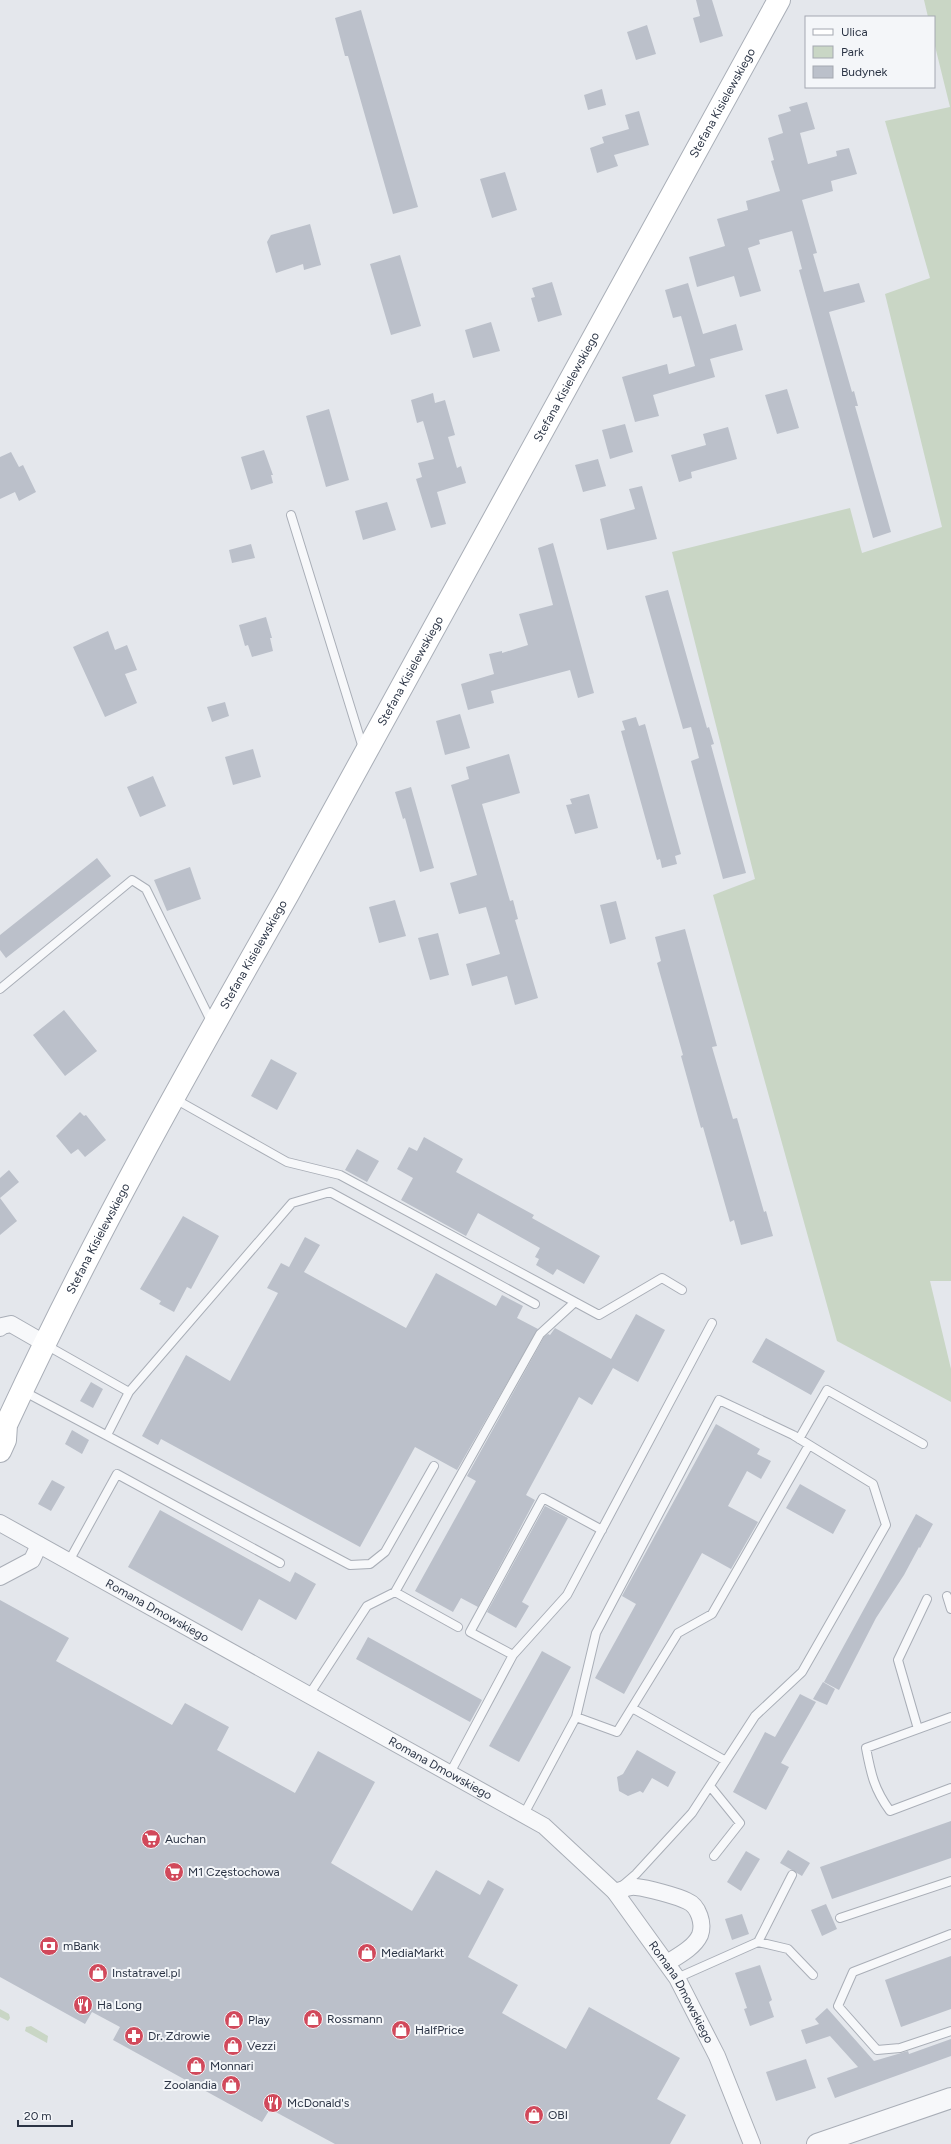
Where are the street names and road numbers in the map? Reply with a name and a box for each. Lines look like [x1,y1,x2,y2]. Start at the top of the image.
street label: Stefana Kisielewskiego [687,46,758,160]
street label: Stefana Kisielewskiego [531,330,602,444]
street label: Stefana Kisielewskiego [375,614,446,728]
street label: Stefana Kisielewskiego [217,897,290,1011]
street label: Stefana Kisielewskiego [64,1181,133,1296]
street label: Romana Dmowskiego [103,1576,211,1645]
street label: Romana Dmowskiego [386,1734,494,1803]
street label: Romana Dmowskiego [646,1938,716,2046]

